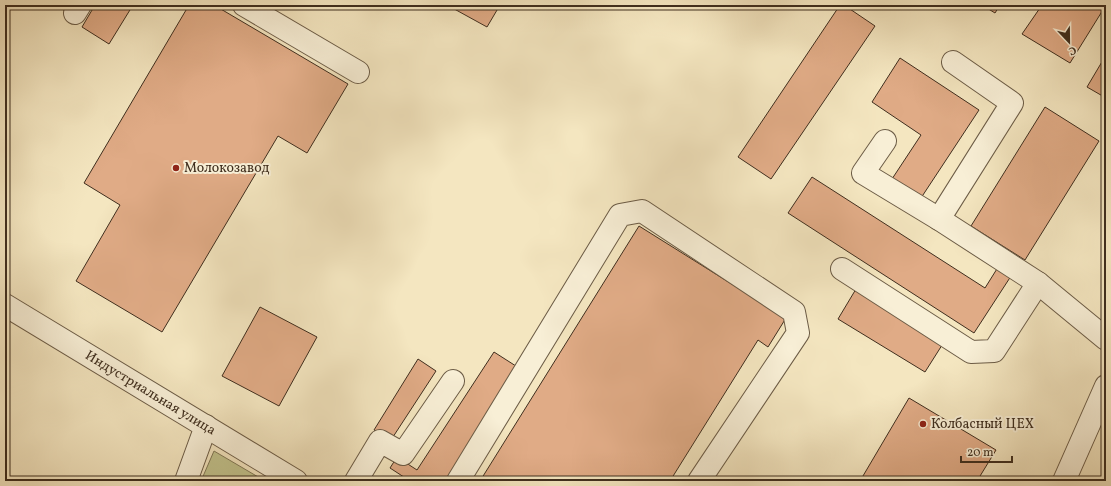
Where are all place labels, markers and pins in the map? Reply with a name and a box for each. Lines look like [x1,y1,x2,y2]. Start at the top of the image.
place label: Молокозавод [184,159,270,178]
marker: Молокозавод [171,163,181,173]
place label: Колбасный ЦЕХ [931,415,1034,434]
marker: Колбасный ЦЕХ [918,419,928,429]

